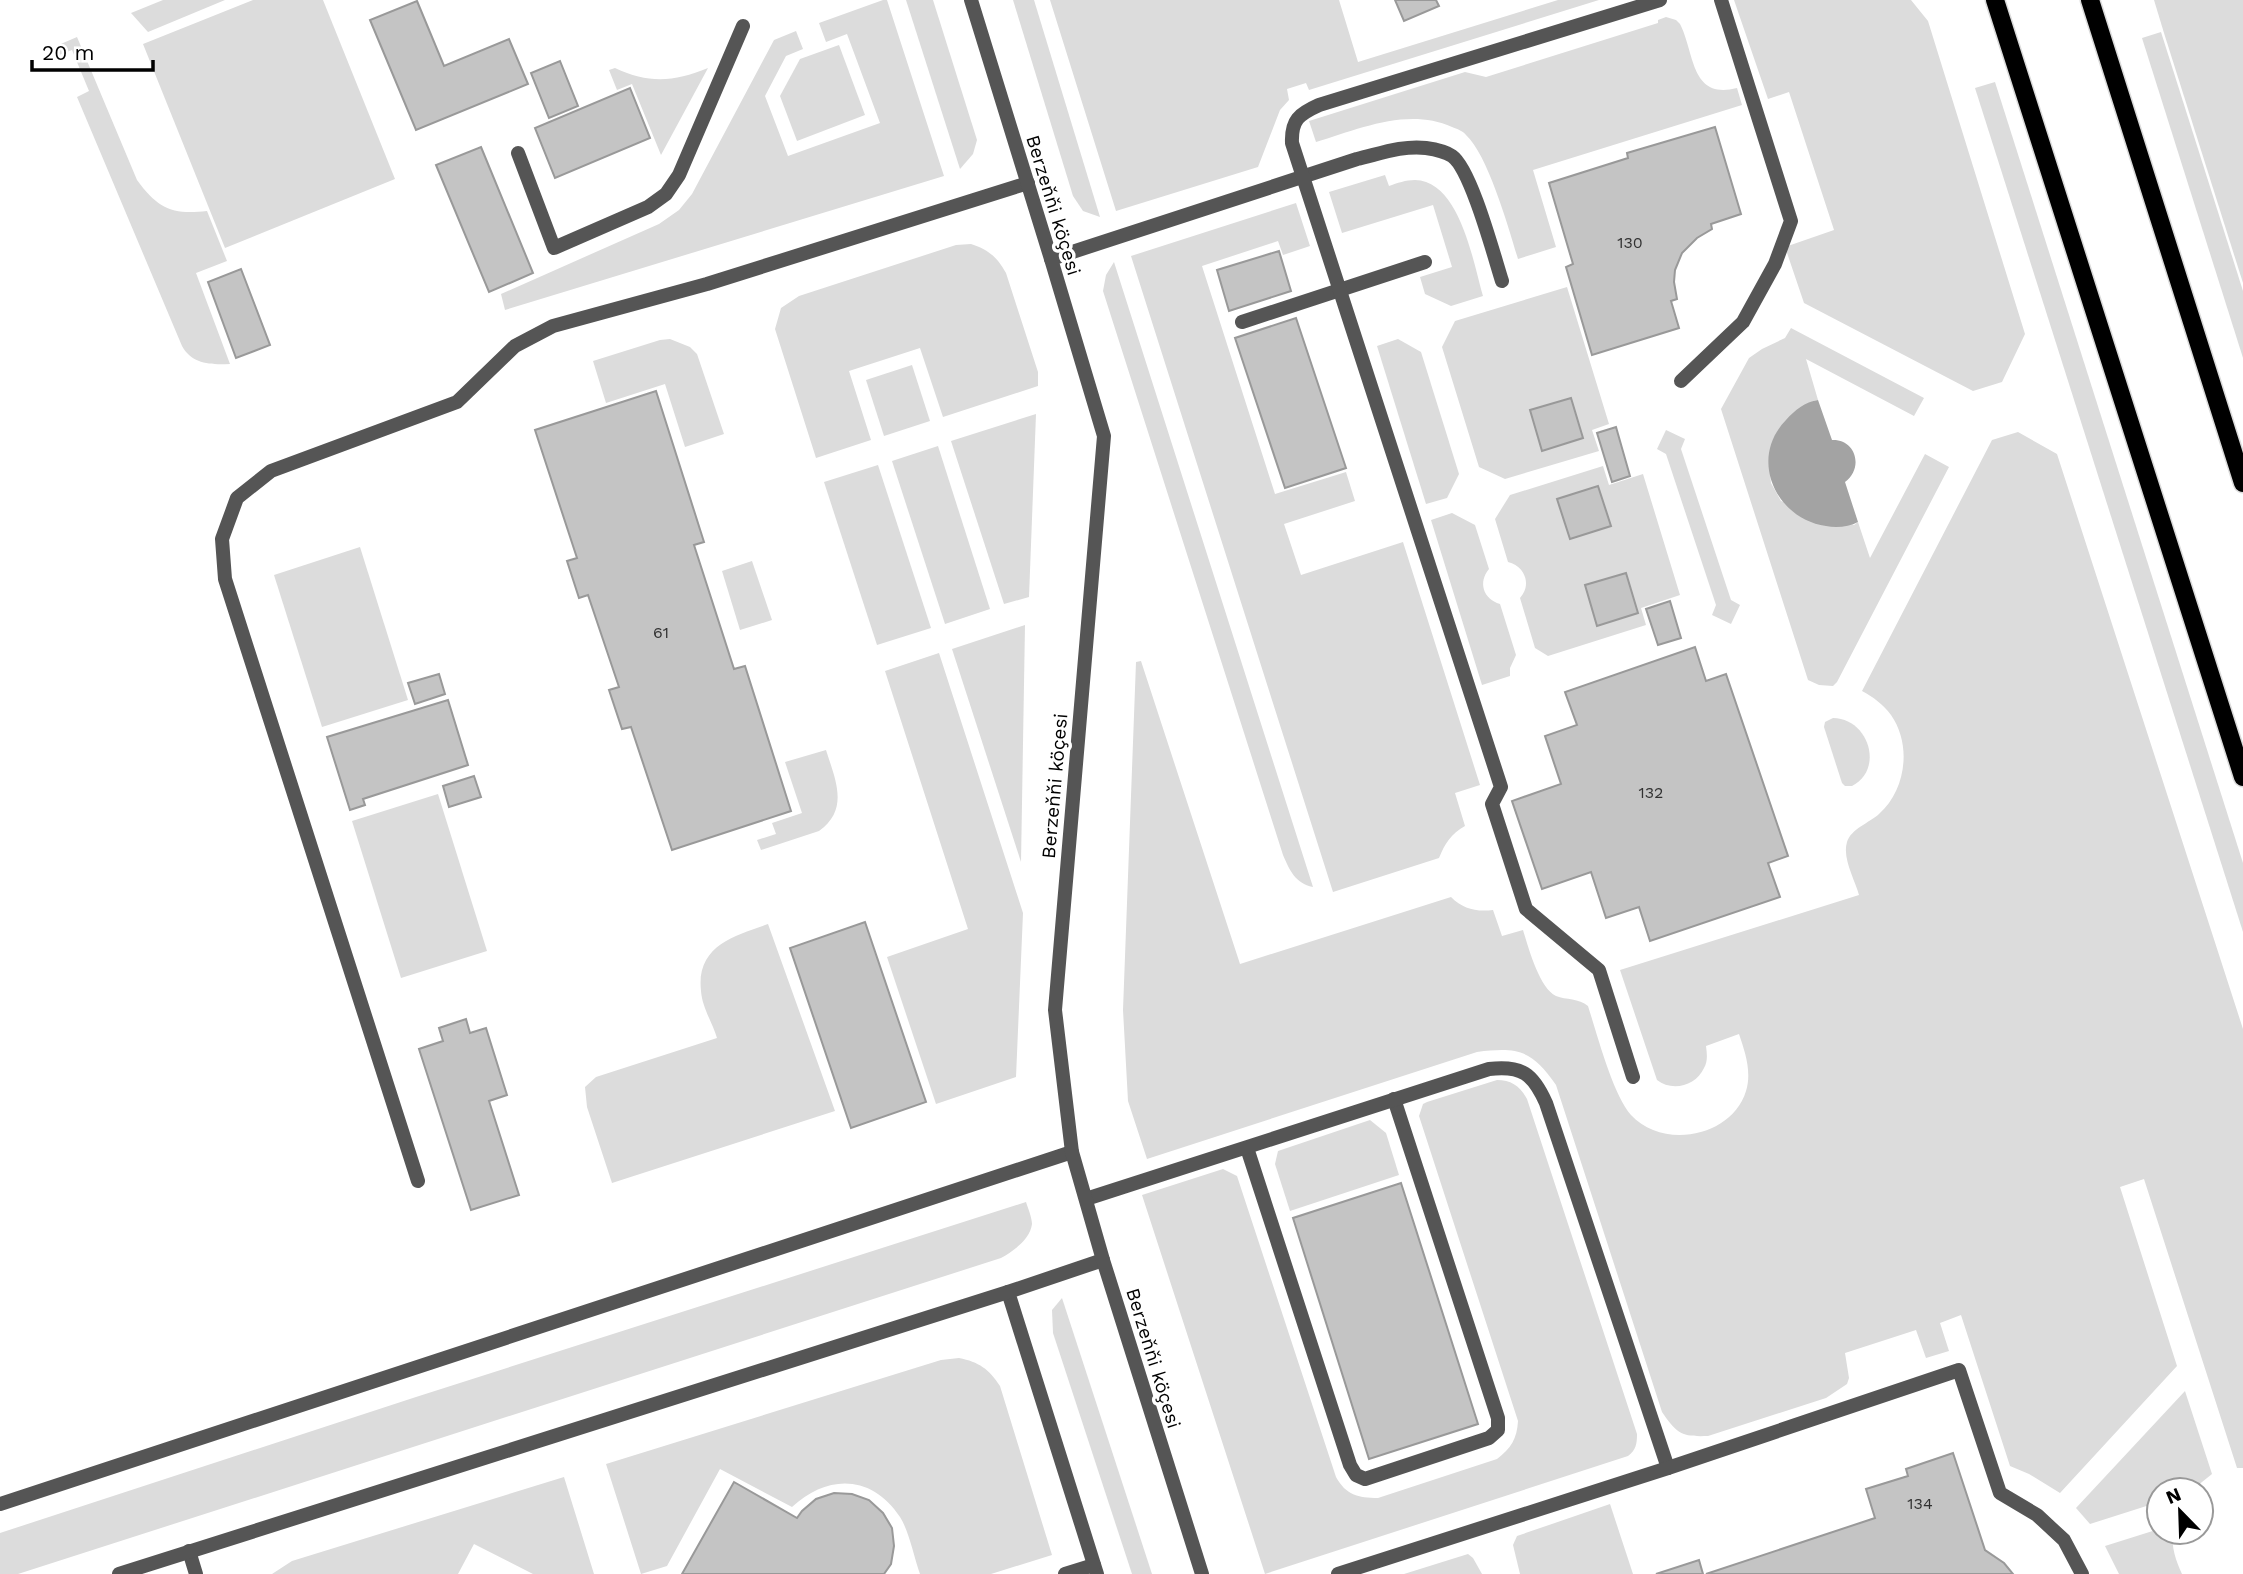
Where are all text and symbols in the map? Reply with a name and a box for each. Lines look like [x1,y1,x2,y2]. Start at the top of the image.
scale bar [32,28,152,72]
text: 20 m [42,40,94,65]
street label: Berzeňňi köçesi [1021,132,1086,278]
house number: 130 [1617,233,1643,252]
house number: 61 [653,623,669,642]
street label: Berzeňňi köçesi [1037,712,1072,860]
house number: 132 [1639,783,1663,802]
street label: Berzeňňi köçesi [1121,1285,1186,1431]
north arrow [2145,1476,2215,1546]
text: N [2163,1482,2185,1509]
house number: 134 [1907,1494,1933,1513]

